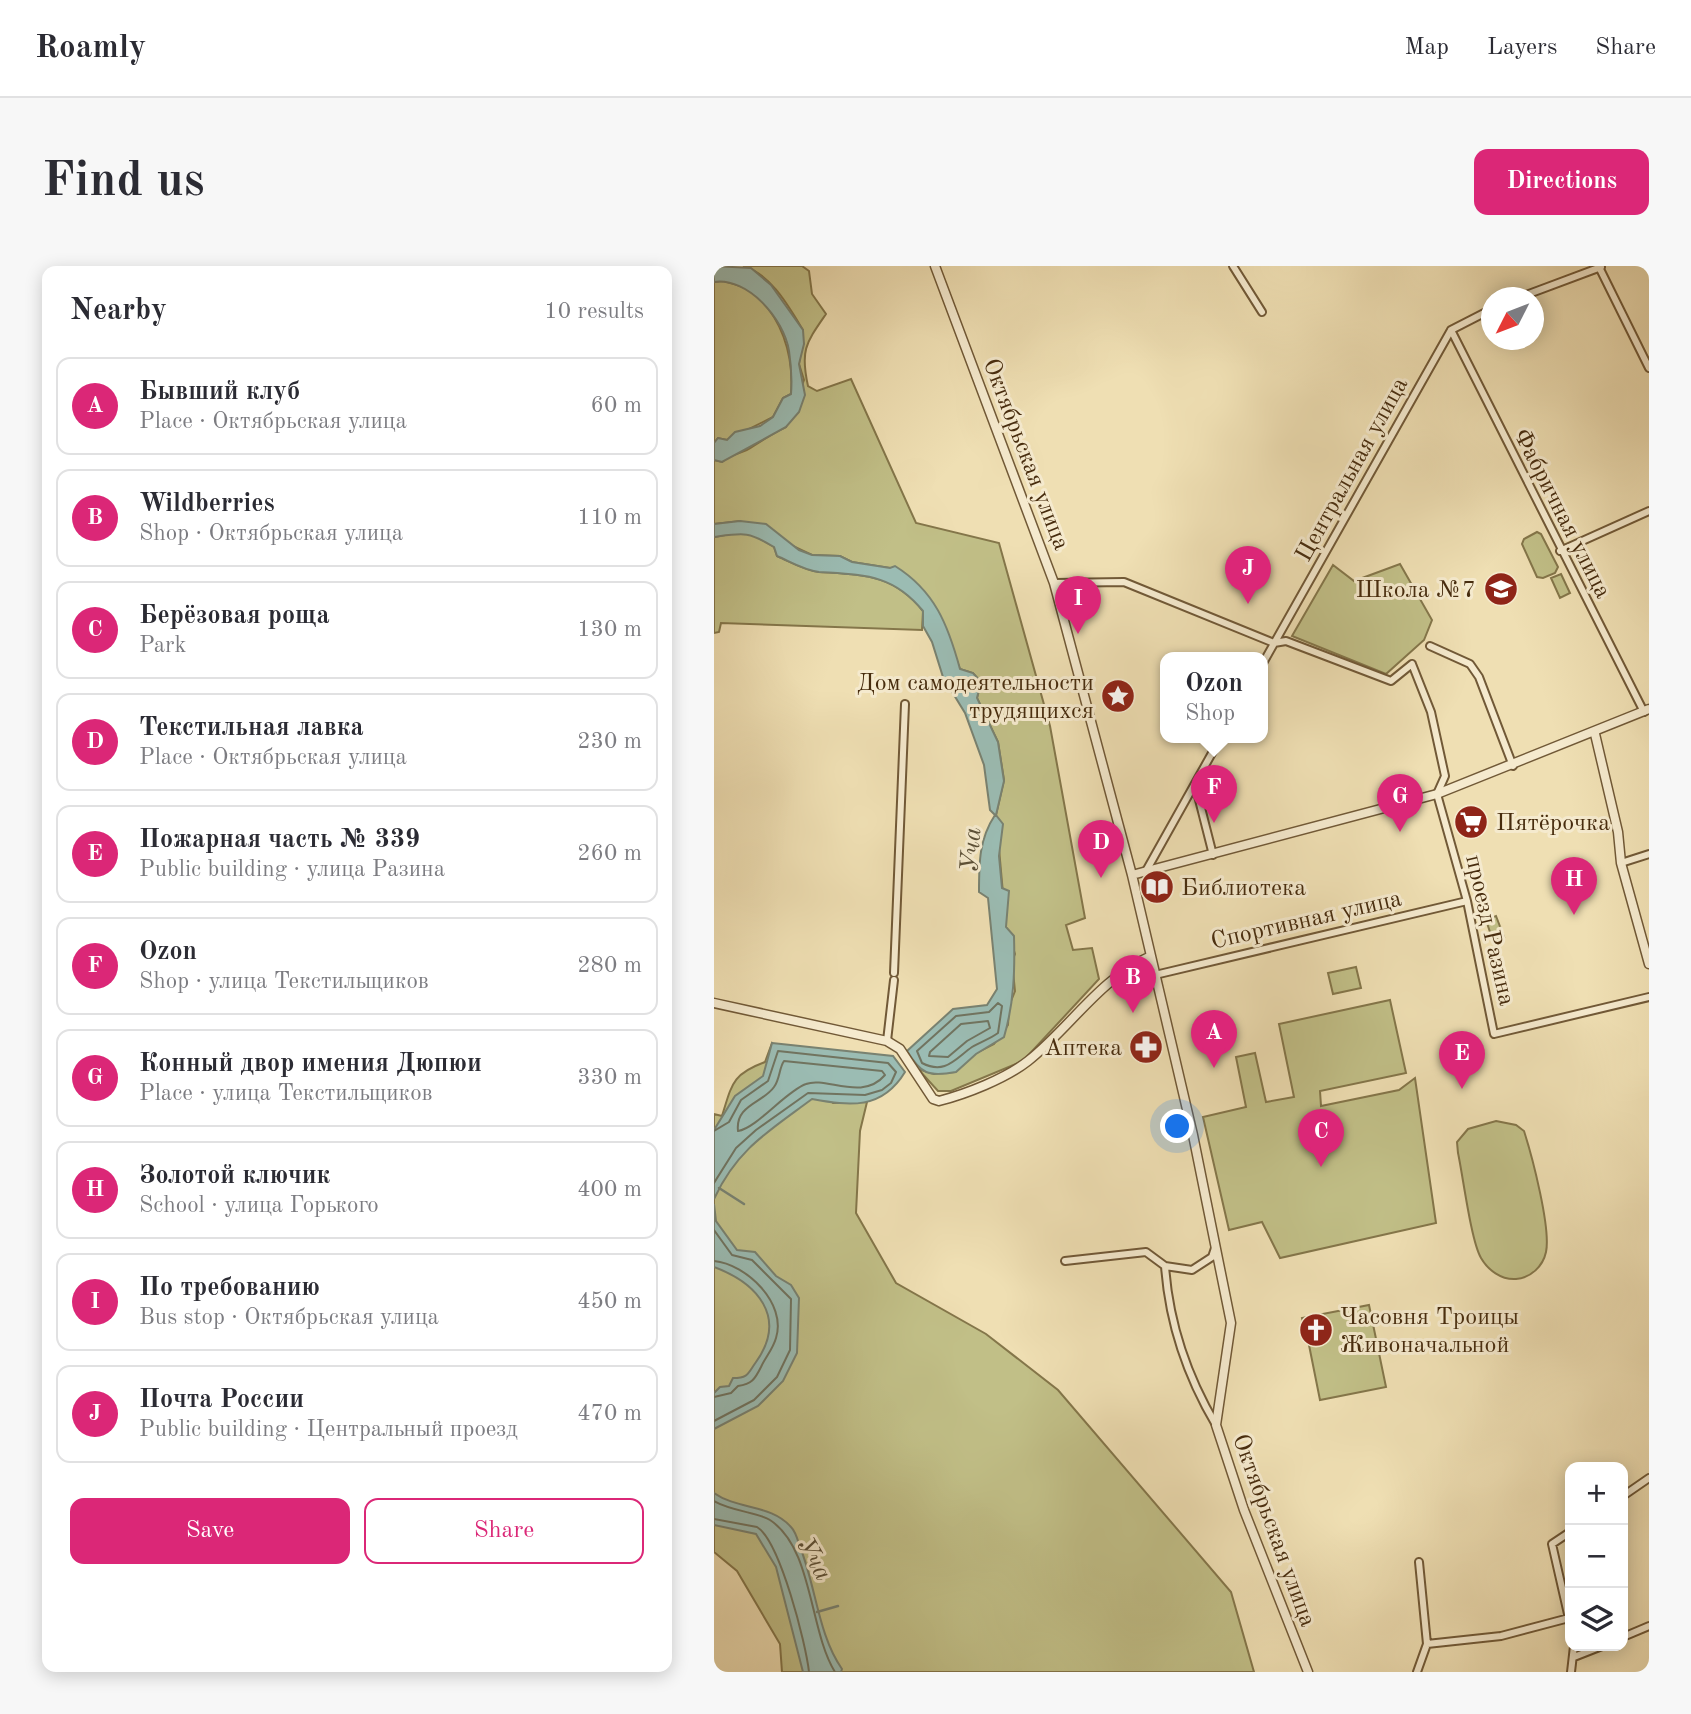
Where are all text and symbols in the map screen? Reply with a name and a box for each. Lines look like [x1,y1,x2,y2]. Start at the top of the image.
text: Roamly [35,32,146,65]
text: Map [1405,36,1449,60]
text: Layers [1487,36,1557,60]
text: Share [1595,36,1656,60]
button: Directions [1474,149,1649,215]
text: Find us [42,158,205,207]
north arrow [1481,287,1544,350]
text: Nearby [70,296,167,326]
text: 10 results [544,300,644,323]
street label: Октябрьская улица [978,356,1073,554]
street label: Центральная улица [1292,374,1413,566]
text: Бывший клуб [139,379,300,405]
text: A [86,394,104,417]
text: 60 m [591,394,642,417]
text: Place · Октябрьская улица [139,410,407,433]
street label: Фабричная улица [1508,425,1614,603]
text: Wildberries [139,491,275,517]
text: B [87,506,103,529]
text: 110 m [577,506,642,529]
text: Shop · Октябрьская улица [139,522,403,545]
pin: J [1225,546,1271,604]
school or university icon: Школа №7 [1482,570,1520,608]
pin: I [1055,576,1101,634]
place label: Школа №7 [1355,579,1476,603]
text: Берёзовая роща [139,603,330,629]
text: C [87,618,103,641]
text: 130 m [577,618,642,641]
text: Park [139,634,186,657]
popup [1160,652,1268,743]
text: Ozon [1185,671,1243,697]
place label: Дом самодеятельности трудящихся [857,672,1094,724]
place icon: Дом самодеятельности трудящихся [1099,677,1137,715]
text: Shop [1185,702,1235,725]
text: Текстильная лавка [139,715,364,741]
text: D [86,730,104,753]
text: 230 m [577,730,642,753]
text: Place · Октябрьская улица [139,746,407,769]
pin: F [1191,765,1237,823]
pin: G [1377,774,1423,832]
supermarket icon: Пятёрочка [1452,803,1490,841]
place label: Пятёрочка [1496,812,1610,836]
pin: D [1078,820,1124,878]
water label: Уча [957,826,987,874]
text: Пожарная часть № 339 [139,827,420,853]
text: E [87,842,103,865]
text: 260 m [577,842,642,865]
street label: проезд Разина [1460,853,1518,1008]
pin: H [1551,857,1597,915]
text: Public building · улица Разина [139,858,445,881]
library icon: Библиотека [1138,868,1176,906]
place label: Библиотека [1181,877,1306,901]
street label: Спортивная улица [1209,887,1404,955]
text: Ozon [139,939,197,965]
text: F [87,954,103,977]
text: 280 m [577,954,642,977]
pin: B [1110,955,1156,1013]
text: Shop · улица Текстильщиков [139,970,429,993]
pin: A [1191,1010,1237,1068]
pharmacy icon: Аптека [1127,1028,1165,1066]
pin: E [1439,1031,1485,1089]
place label: Аптека [1044,1037,1122,1061]
text: Конный двор имения Дюпюи [139,1051,482,1077]
text: G [87,1066,103,1089]
text: 330 m [577,1066,642,1089]
text: Place · улица Текстильщиков [139,1082,433,1105]
your location [1160,1109,1194,1143]
pin: C [1298,1109,1344,1167]
text: Золотой ключик [139,1163,330,1189]
text: H [86,1178,104,1201]
text: 400 m [577,1178,642,1201]
text: School · улица Горького [139,1194,379,1217]
text: По требованию [139,1275,320,1301]
text: I [90,1290,100,1313]
text: 450 m [577,1290,642,1313]
text: Bus stop · Октябрьская улица [139,1306,439,1329]
place label: Часовня Троицы Живоначальной [1340,1306,1519,1358]
church icon: Часовня Троицы Живоначальной [1297,1311,1335,1349]
text: Почта России [139,1387,304,1413]
text: J [89,1402,101,1425]
text: 470 m [577,1402,642,1425]
text: Public building · Центральный проезд [139,1418,518,1441]
street label: Октябрьская улица [1227,1431,1319,1630]
map controls [1565,1462,1628,1651]
button: + [1565,1462,1628,1525]
button: Save [70,1498,350,1564]
button: Share [364,1498,644,1564]
button: − [1565,1525,1628,1588]
water label: Уча [790,1532,836,1586]
button: layers [1565,1588,1628,1651]

